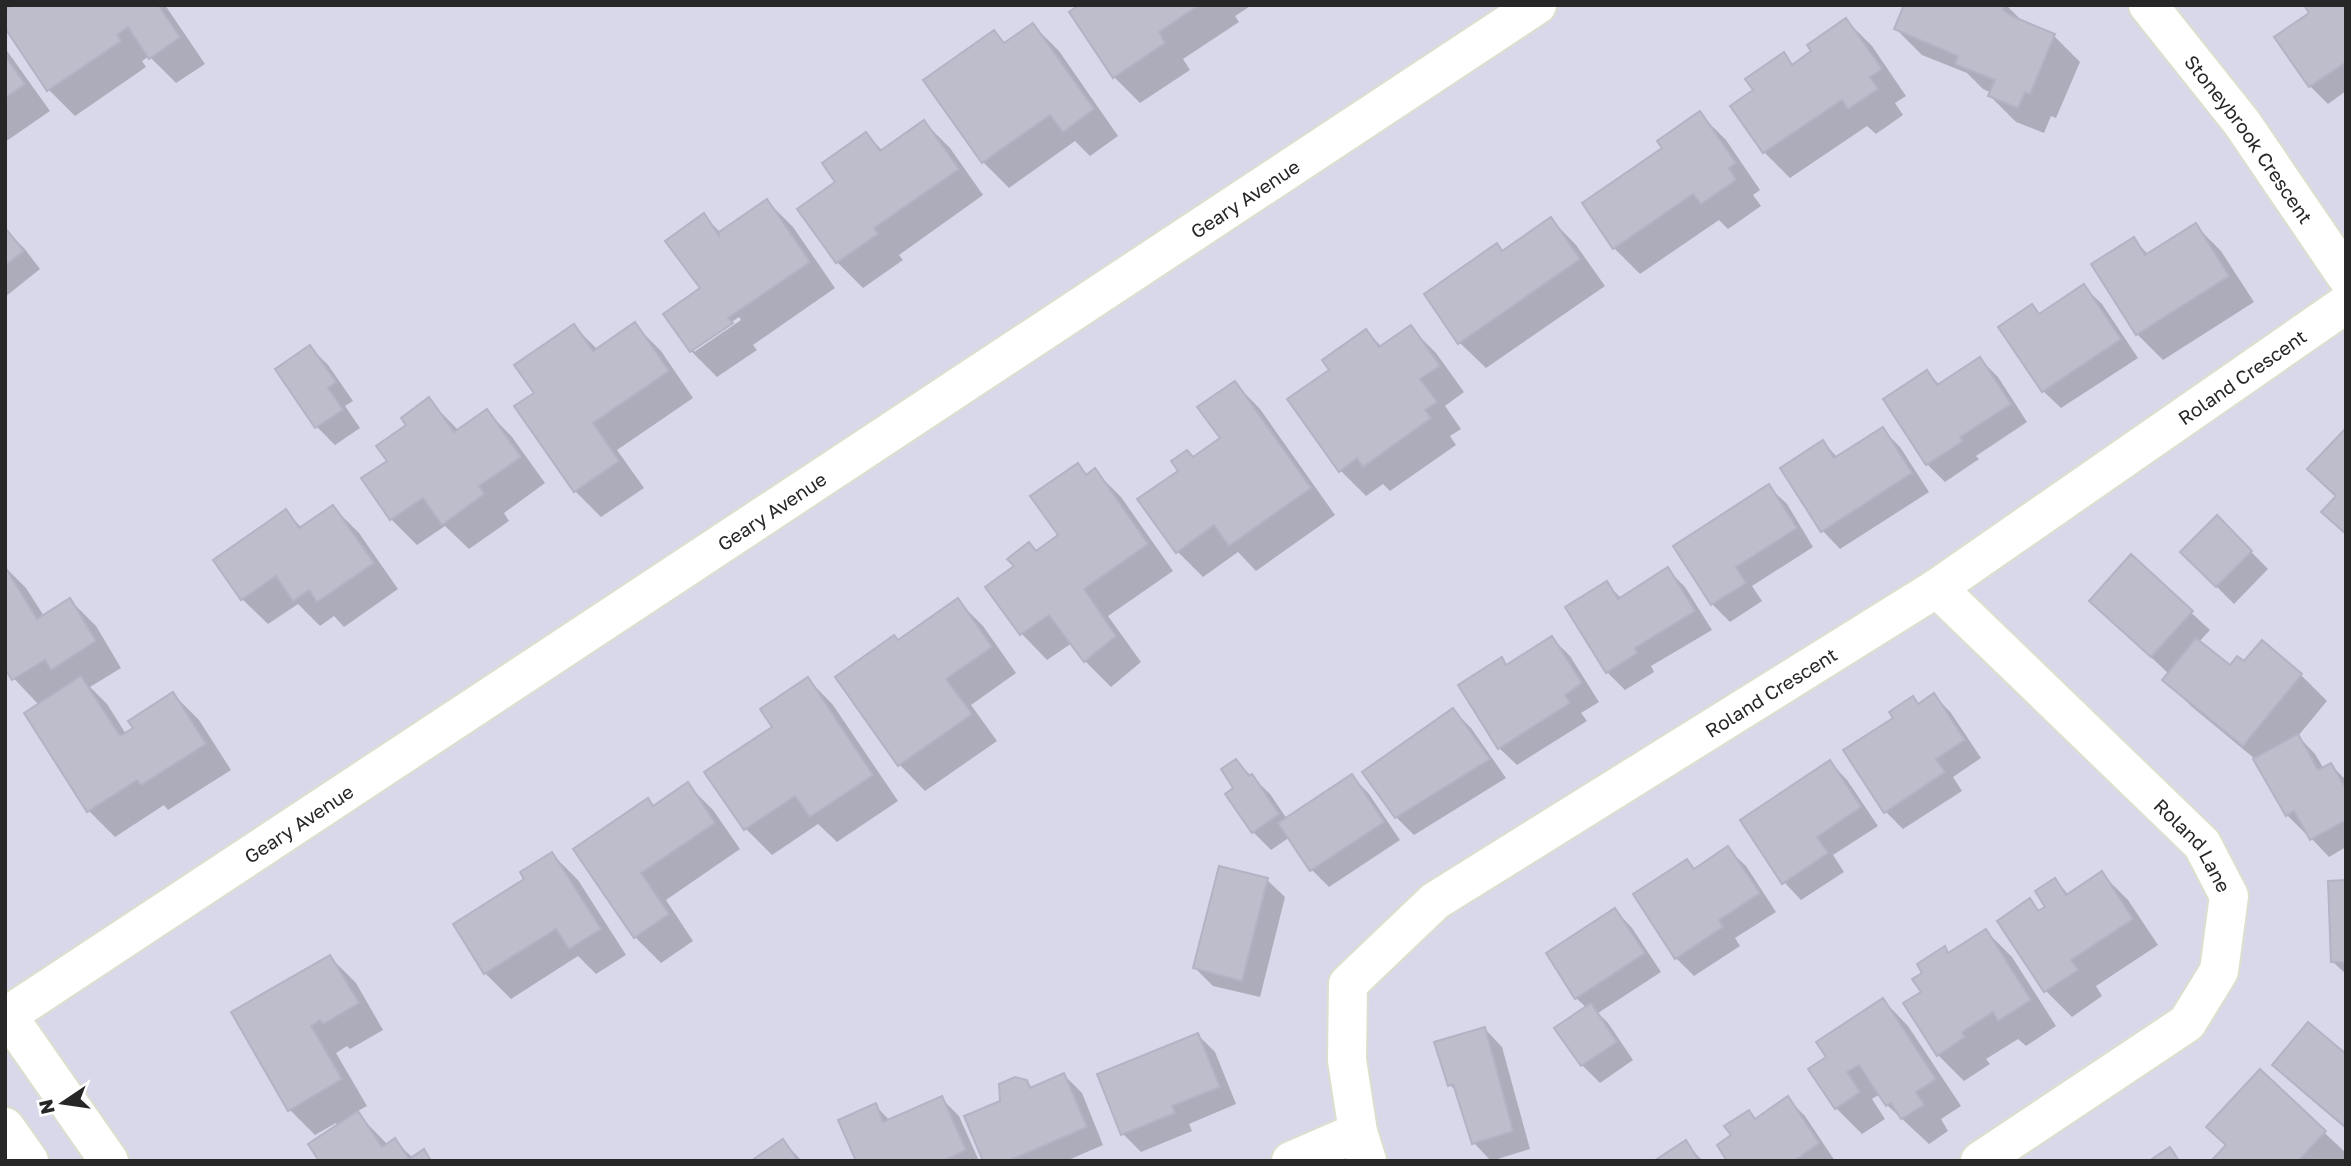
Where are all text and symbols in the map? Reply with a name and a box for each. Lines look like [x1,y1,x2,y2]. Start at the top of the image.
street label: Stoneybrook Crescent [2181,50,2318,227]
street label: Geary Avenue [1186,154,1303,242]
street label: Roland Crescent [2173,324,2310,429]
street label: Geary Avenue [713,466,830,555]
street label: Roland Crescent [1701,642,1841,741]
street label: Geary Avenue [240,779,357,867]
street label: Roland Lane [2150,793,2236,896]
north arrow [28,1068,98,1138]
text: N [33,1097,59,1117]

